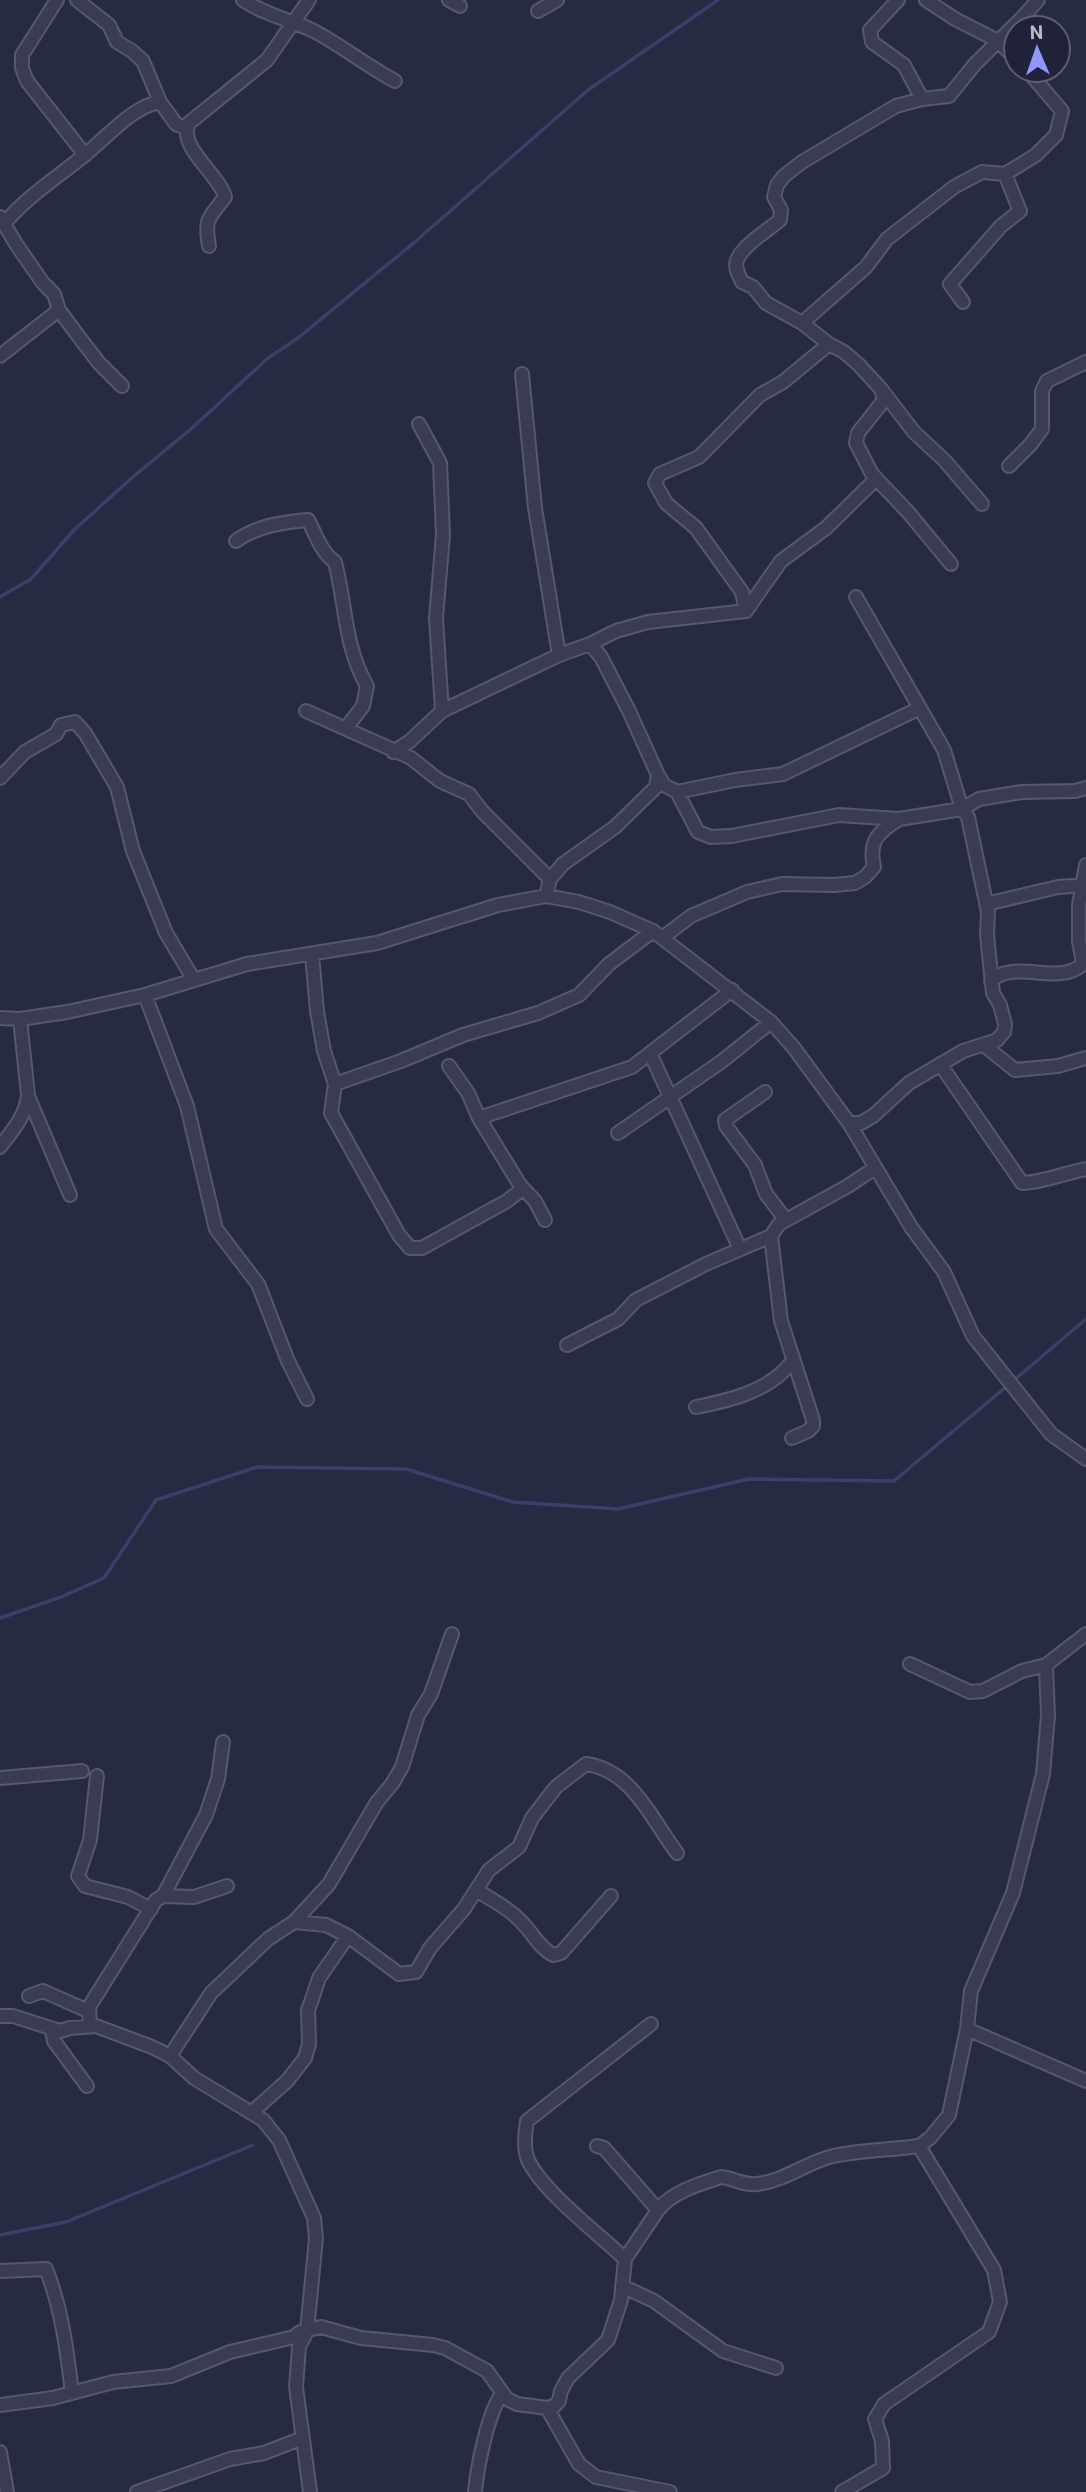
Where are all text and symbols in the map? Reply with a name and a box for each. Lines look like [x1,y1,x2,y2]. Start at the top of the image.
north arrow [1002,14,1072,84]
text: N [1029,21,1044,44]

